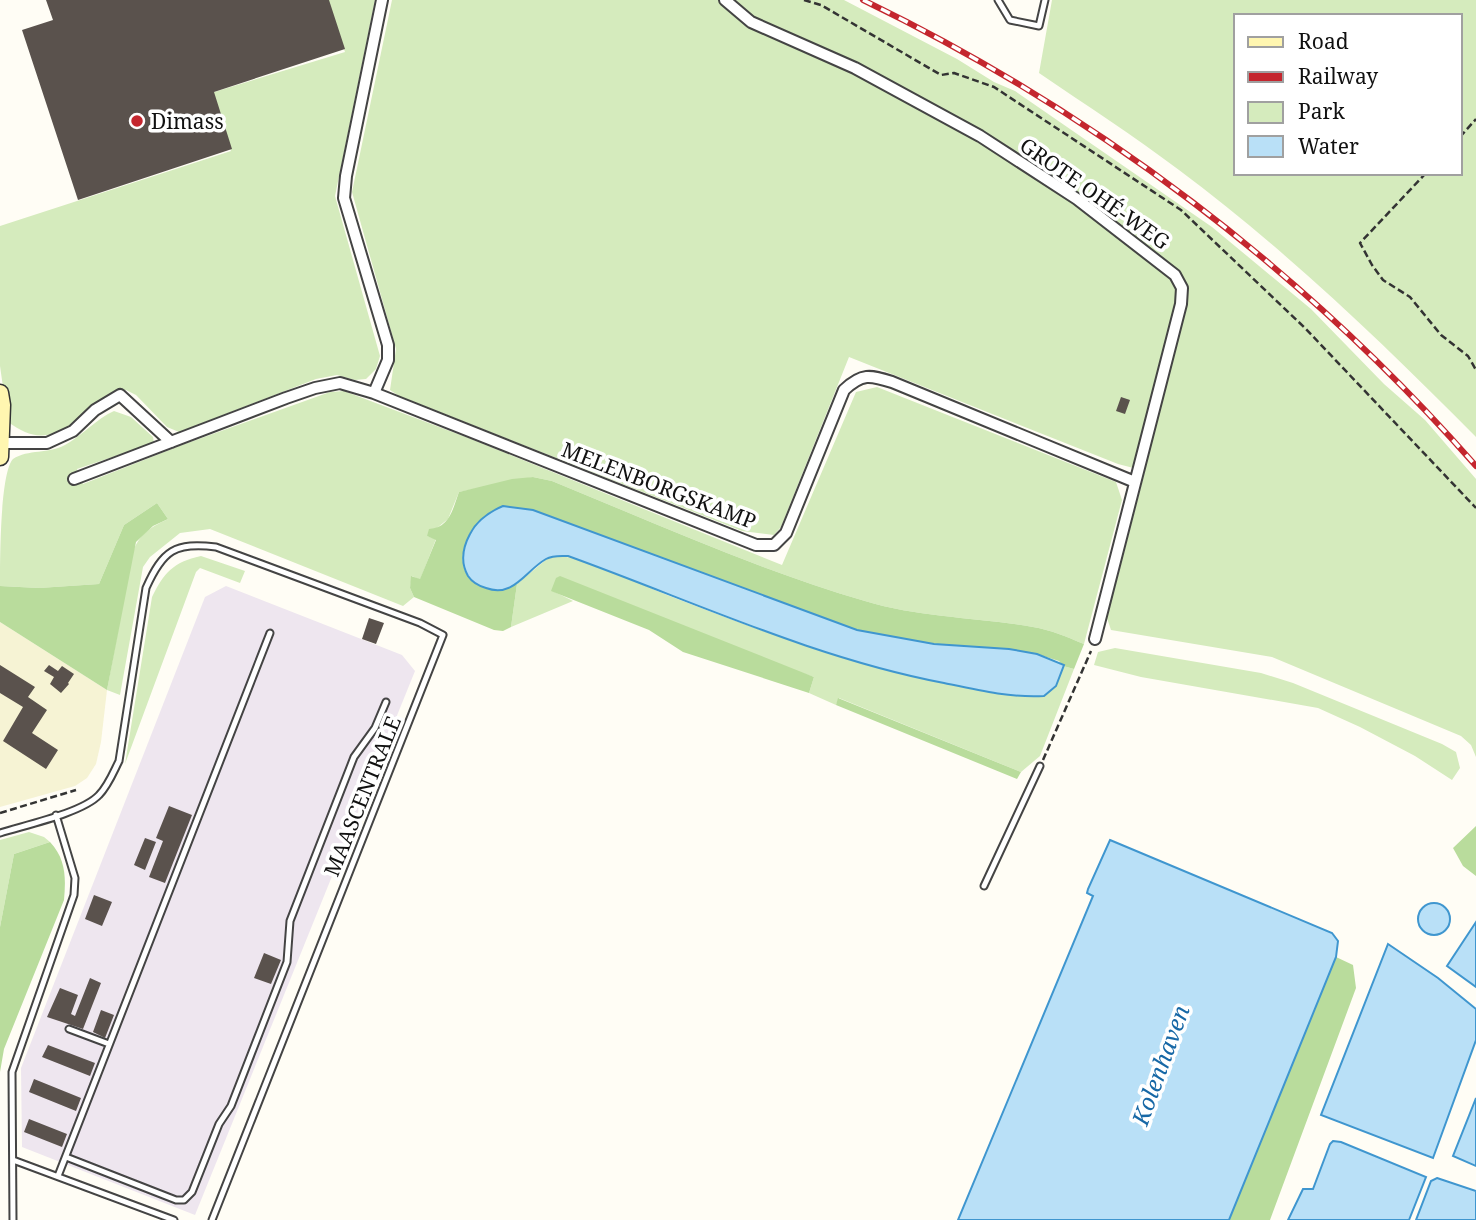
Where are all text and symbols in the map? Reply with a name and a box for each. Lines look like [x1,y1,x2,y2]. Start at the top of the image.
legend [1234,14,1462,175]
text: Road [1298,27,1349,55]
text: Railway [1298,62,1378,90]
text: Park [1298,97,1345,125]
place label: Dimass [151,107,224,135]
marker: Dimass [129,113,145,129]
street label: GROTE OHÉ-WEG [1015,131,1175,255]
text: Water [1298,132,1359,160]
street label: MELENBORGSKAMP [558,435,760,535]
street label: MAASCENTRALE [317,712,407,880]
water label: Kolenhaven [1123,1000,1197,1130]

